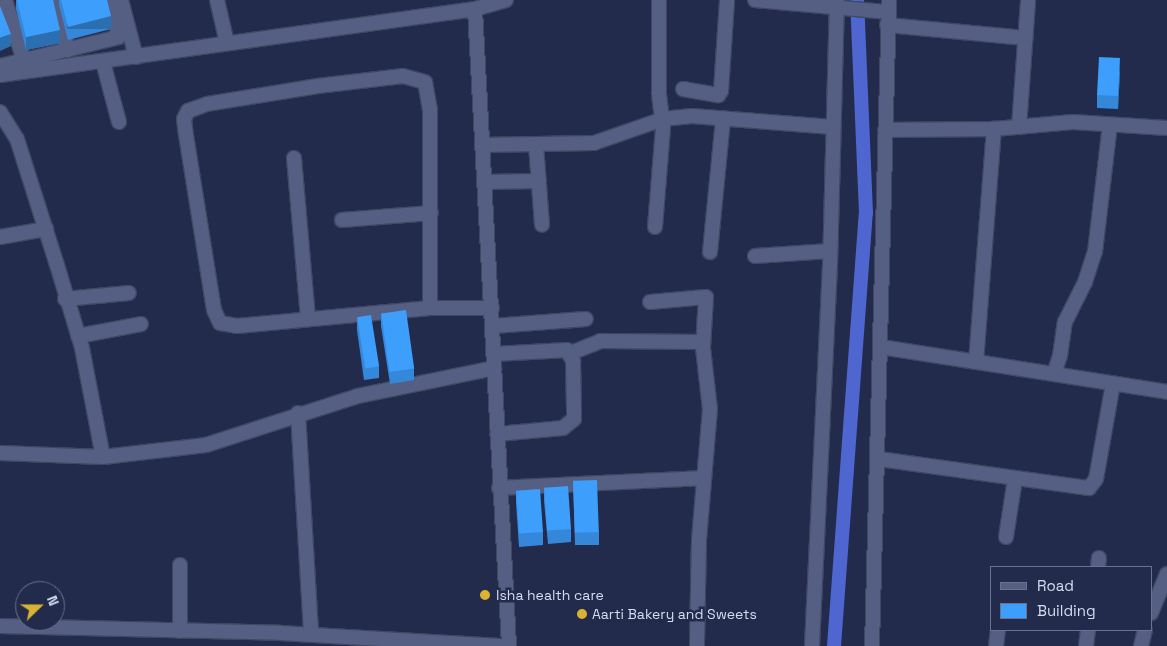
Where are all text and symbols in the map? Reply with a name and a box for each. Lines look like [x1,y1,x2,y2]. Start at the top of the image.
legend [990,566,1152,631]
text: Road [1037,576,1074,595]
north arrow [15,581,65,631]
place label: Isha health care [496,587,604,603]
marker: Isha health care [478,588,492,602]
text: N [43,593,63,608]
text: Building [1037,601,1096,620]
place label: Aarti Bakery and Sweets [592,606,757,622]
marker: Aarti Bakery and Sweets [576,608,588,620]

